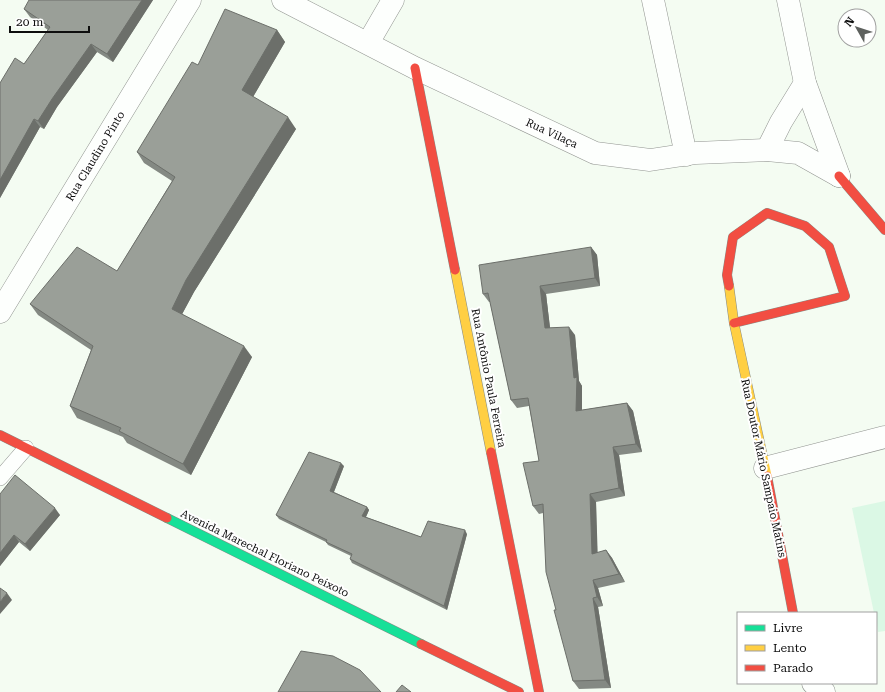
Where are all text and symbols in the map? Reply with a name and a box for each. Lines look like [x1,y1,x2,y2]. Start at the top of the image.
scale bar [10,8,89,34]
north arrow [837,8,877,48]
text: N [842,14,858,29]
text: 20 m [16,15,43,29]
street label: Rua Claudino Pinto [63,109,128,204]
street label: Rua Vilaça [524,116,580,151]
street label: Rua Antônio Paula Ferreira [469,307,508,449]
street label: Rua Doutor Mário Sampaio Matins [738,378,789,559]
street label: Avenida Marechal Floriano Peixoto [178,507,351,600]
legend [737,612,877,684]
text: Livre [773,621,803,635]
text: Lento [773,641,807,655]
text: Parado [773,661,813,675]

